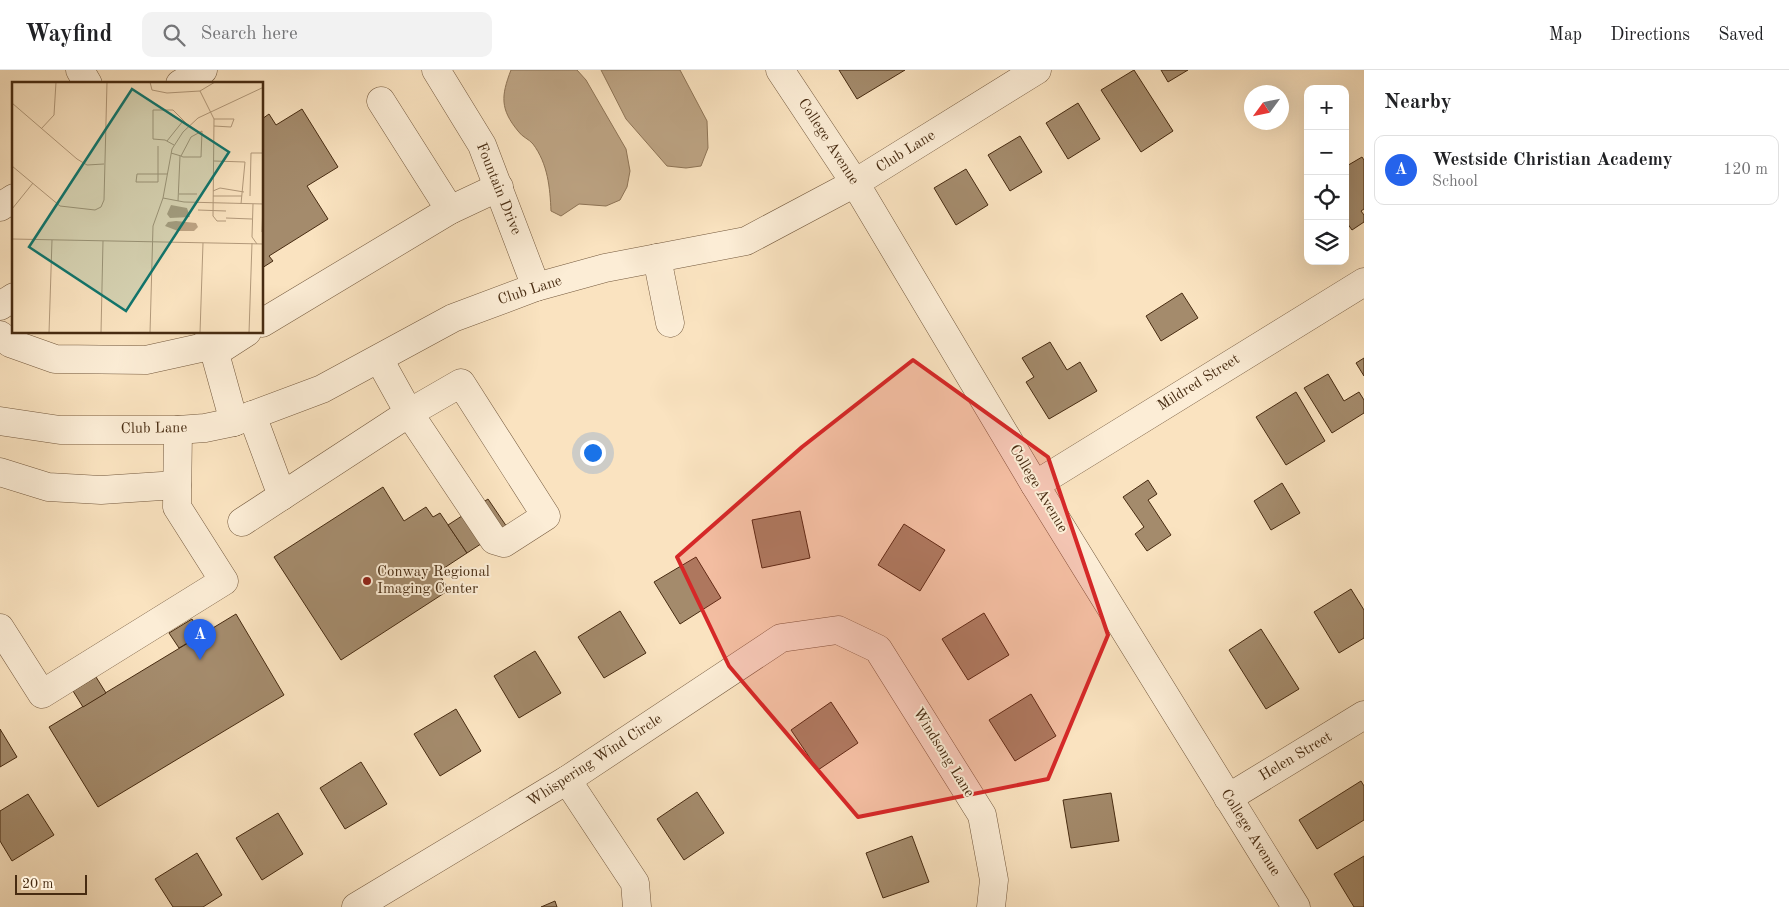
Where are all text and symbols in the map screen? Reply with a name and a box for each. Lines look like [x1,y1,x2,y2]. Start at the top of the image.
search box [142,12,492,57]
icon: search [160,21,188,49]
text: Wayfind [25,23,112,47]
text: Search here [200,25,298,44]
text: Map [1549,26,1582,44]
text: Directions [1610,26,1690,44]
text: Saved [1718,26,1764,44]
inset map [12,82,264,334]
north arrow [1244,85,1289,130]
map controls [1304,85,1349,265]
button: + [1304,85,1349,130]
text: Nearby [1384,92,1452,113]
street label: College Avenue [795,96,861,188]
street label: Club Lane [874,128,938,176]
button: − [1304,130,1349,175]
street label: Fountain Drive [473,141,523,237]
text: Westside Christian Academy [1432,151,1673,170]
text: A [1395,162,1407,178]
text: 120 m [1723,162,1768,178]
text: School [1432,174,1478,190]
button: locate [1304,175,1349,220]
button: layers [1304,220,1349,265]
street label: Club Lane [496,274,564,308]
street label: Mildred Street [1155,352,1243,414]
street label: Club Lane [121,421,187,437]
your location [580,440,606,466]
street label: College Avenue [1006,443,1070,536]
place label: Conway Regional Imaging Center [377,565,490,597]
marker: Conway Regional Imaging Center [361,575,373,587]
pin: A [184,619,216,660]
street label: Windsong Lane [910,706,976,800]
street label: Whispering Wind Circle [525,712,665,810]
street label: Helen Street [1257,730,1335,784]
street label: College Avenue [1217,787,1283,879]
scale bar [15,872,88,895]
text: 20 m [22,877,53,891]

